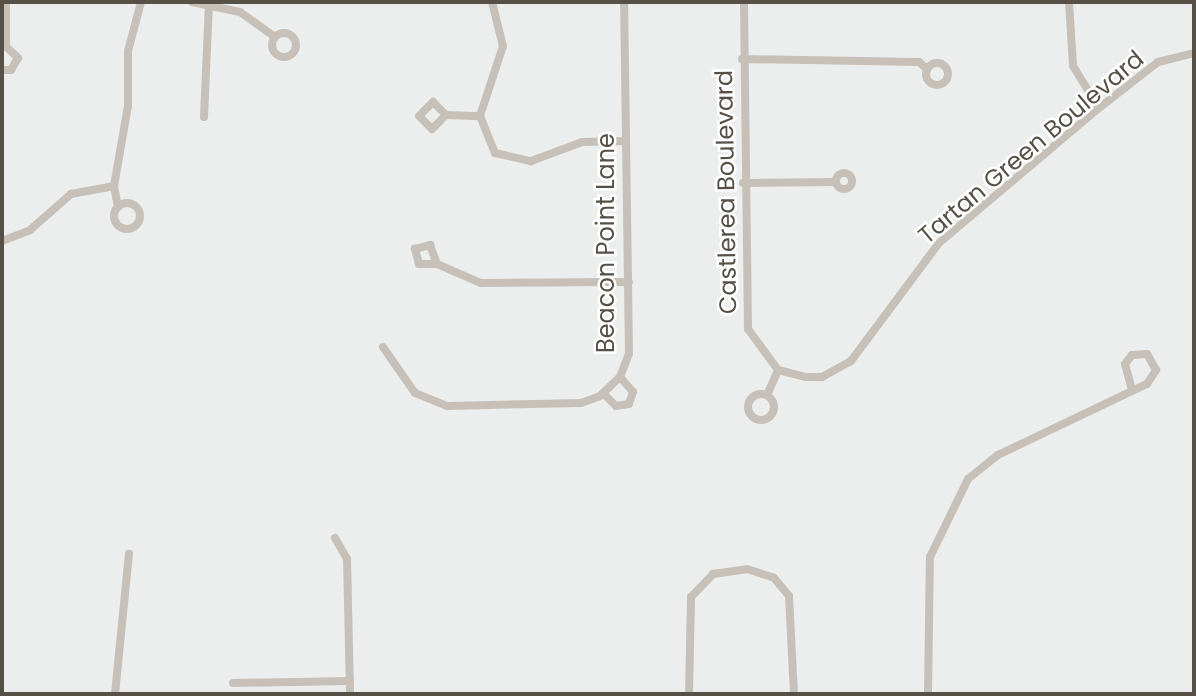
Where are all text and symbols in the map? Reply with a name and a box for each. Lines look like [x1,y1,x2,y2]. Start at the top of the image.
street label: Tartan Green Boulevard [913,44,1149,250]
street label: Castlerea Boulevard [709,70,743,314]
street label: Beacon Point Lane [592,133,620,353]

